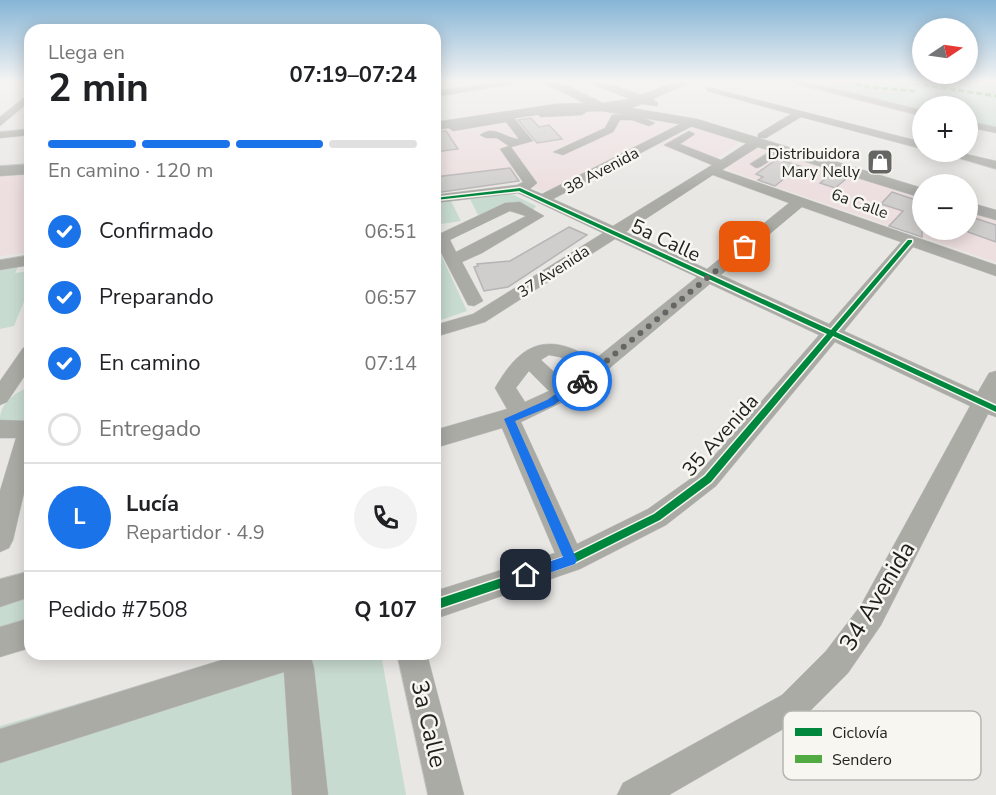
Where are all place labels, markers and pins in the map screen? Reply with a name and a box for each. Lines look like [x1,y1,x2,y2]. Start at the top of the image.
place label: Distribuidora Mary Nelly [767,143,861,183]
shop icon: Distribuidora Mary Nelly [865,147,895,177]
pin [719,221,770,272]
pin [500,549,551,600]

